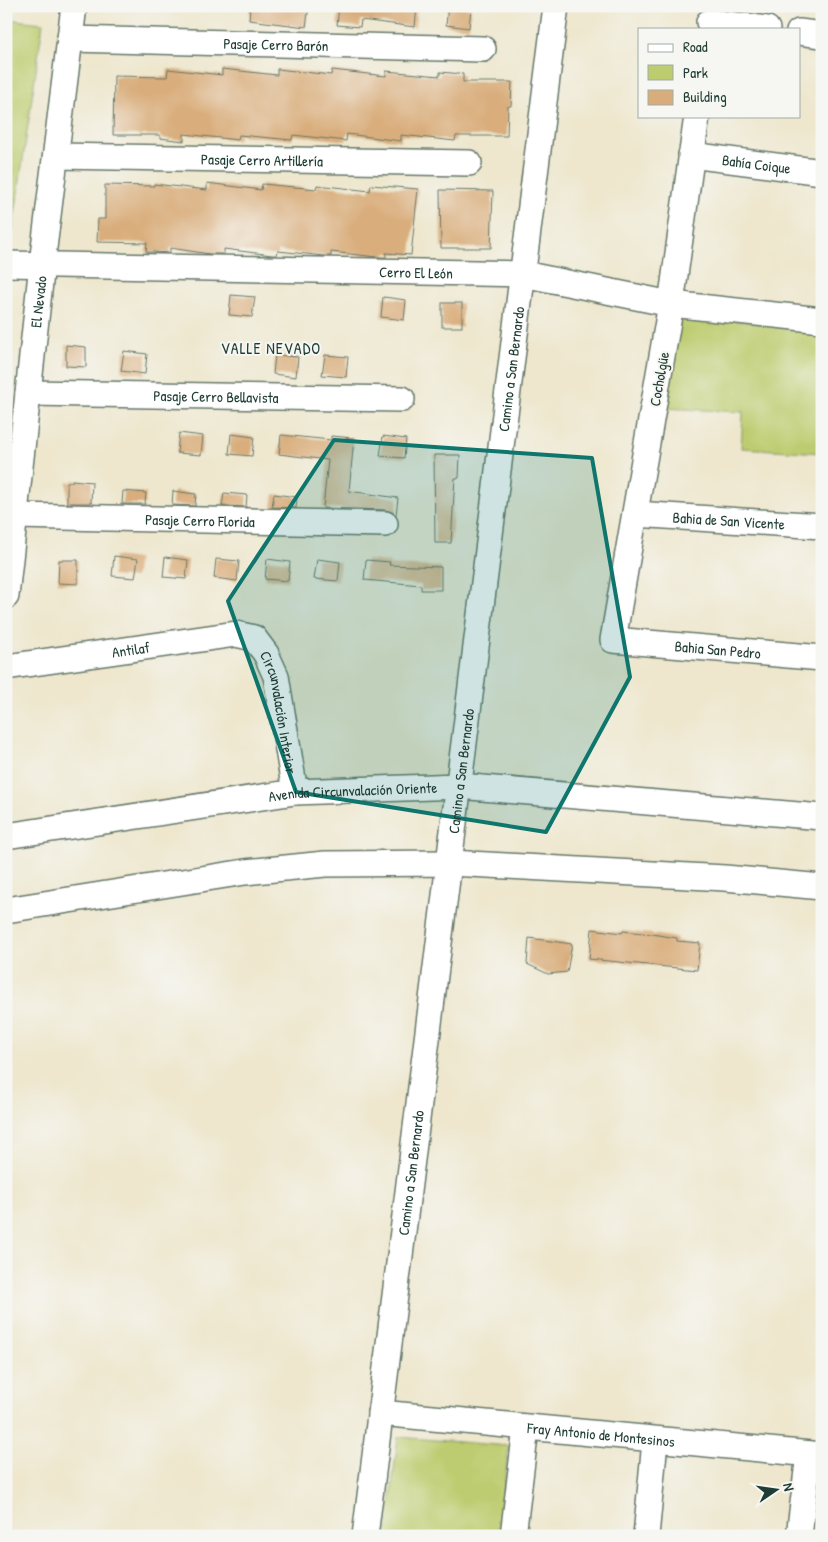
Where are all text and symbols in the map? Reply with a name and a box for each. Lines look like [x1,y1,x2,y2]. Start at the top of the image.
legend [638,28,800,118]
street label: Pasaje Cerro Barón [223,32,329,56]
text: Road [683,36,708,57]
text: Park [683,62,708,83]
text: Building [683,86,727,107]
street label: Pasaje Cerro Artillería [201,148,323,171]
street label: Bahía Coique [721,149,792,178]
street label: Cerro El León [379,261,453,283]
street label: El Nevado [25,275,51,329]
street label: Camino a San Bernardo [492,305,529,433]
district label: VALLE NEVADO [221,337,321,359]
street label: Cocholgüe [644,350,674,408]
street label: Pasaje Cerro Bellavista [153,385,279,408]
street label: Bahia de San Vicente [672,506,786,534]
street label: Pasaje Cerro Florida [145,508,255,532]
street label: Bahia San Pedro [674,635,762,663]
street label: Antilaf [110,636,152,662]
street label: Circunvalación Interior [255,647,302,776]
street label: Camino a San Bernardo [442,707,479,835]
street label: Avenida Circunvalación Oriente [267,776,438,806]
street label: Camino a San Bernardo [392,1109,429,1237]
street label: Fray Antonio de Montesinos [525,1416,676,1451]
north arrow [750,1464,800,1514]
text: N [779,1481,799,1493]

